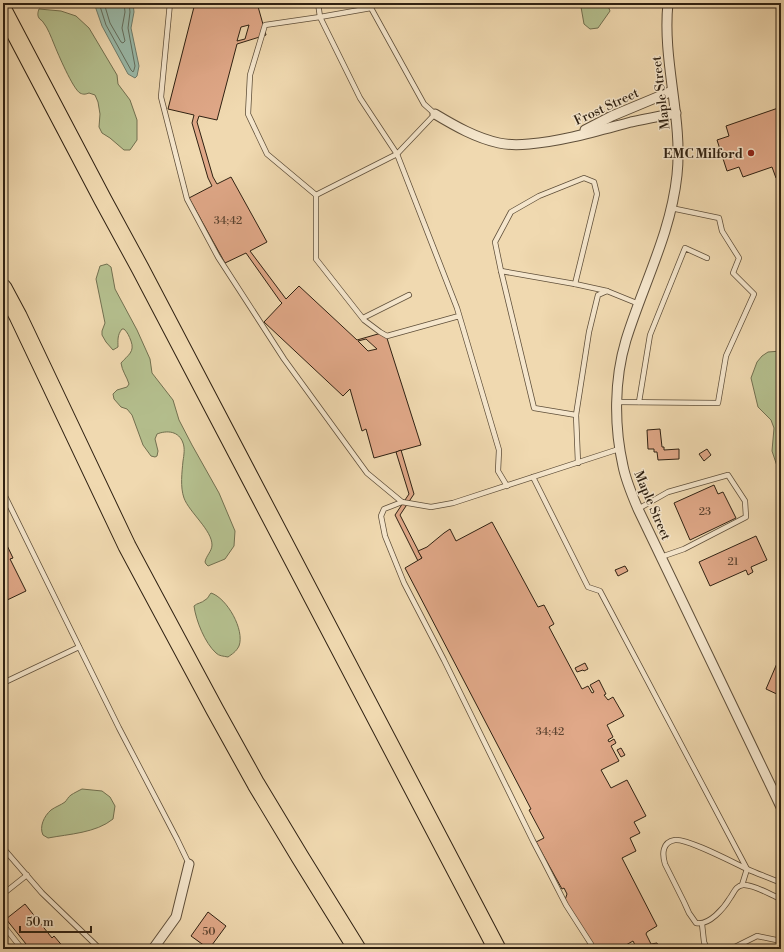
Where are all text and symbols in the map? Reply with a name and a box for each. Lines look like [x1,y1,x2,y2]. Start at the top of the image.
street label: Maple Street [648,55,673,131]
street label: Frost Street [572,85,642,129]
place label: EMC Milford [663,146,743,162]
marker: EMC Milford [746,148,756,158]
house number: 34;42 [214,214,242,228]
street label: Maple Street [630,468,674,543]
house number: 23 [699,505,711,519]
house number: 21 [727,555,739,569]
house number: 34;42 [536,725,564,739]
scale bar [20,908,91,934]
text: 50 m [26,915,54,930]
house number: 50 [202,925,216,939]

